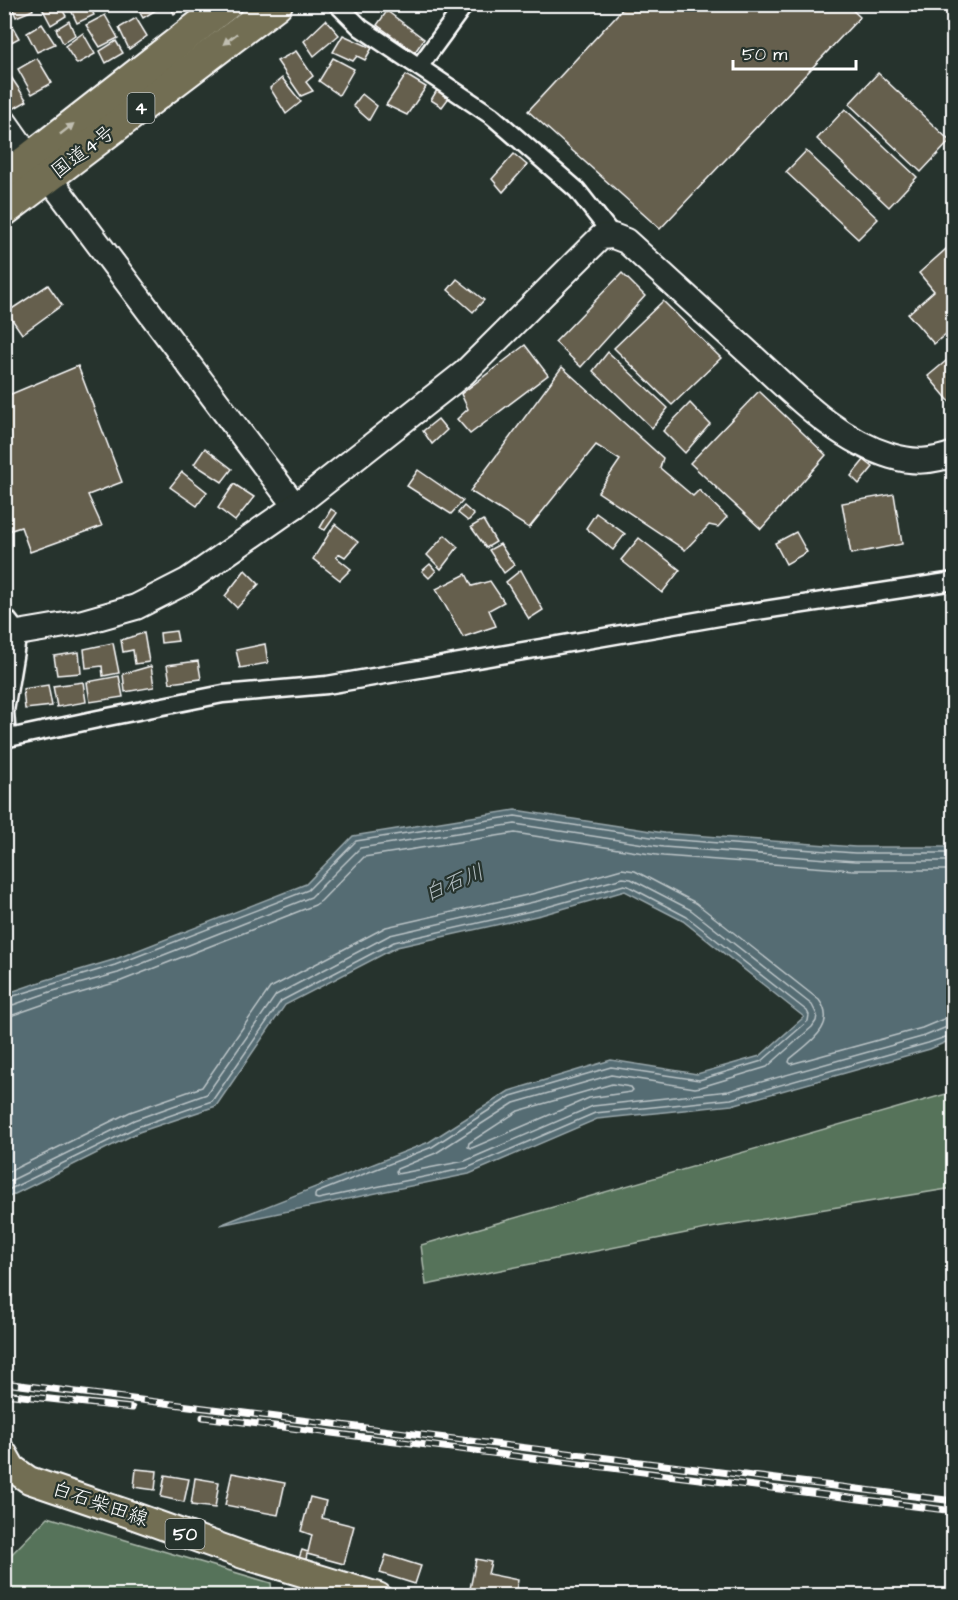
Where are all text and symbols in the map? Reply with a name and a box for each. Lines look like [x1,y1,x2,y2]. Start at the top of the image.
one-way arrow [222,33,237,45]
scale bar [733,33,856,71]
text: 50 m [742,42,787,67]
road number: 4 [128,93,154,123]
street label: 国道4号 [45,119,121,185]
one-way arrow [59,123,75,135]
water label: 白石川 [419,857,489,909]
street label: 白石柴田線 [48,1474,152,1534]
road number: 50 [166,1519,204,1549]

